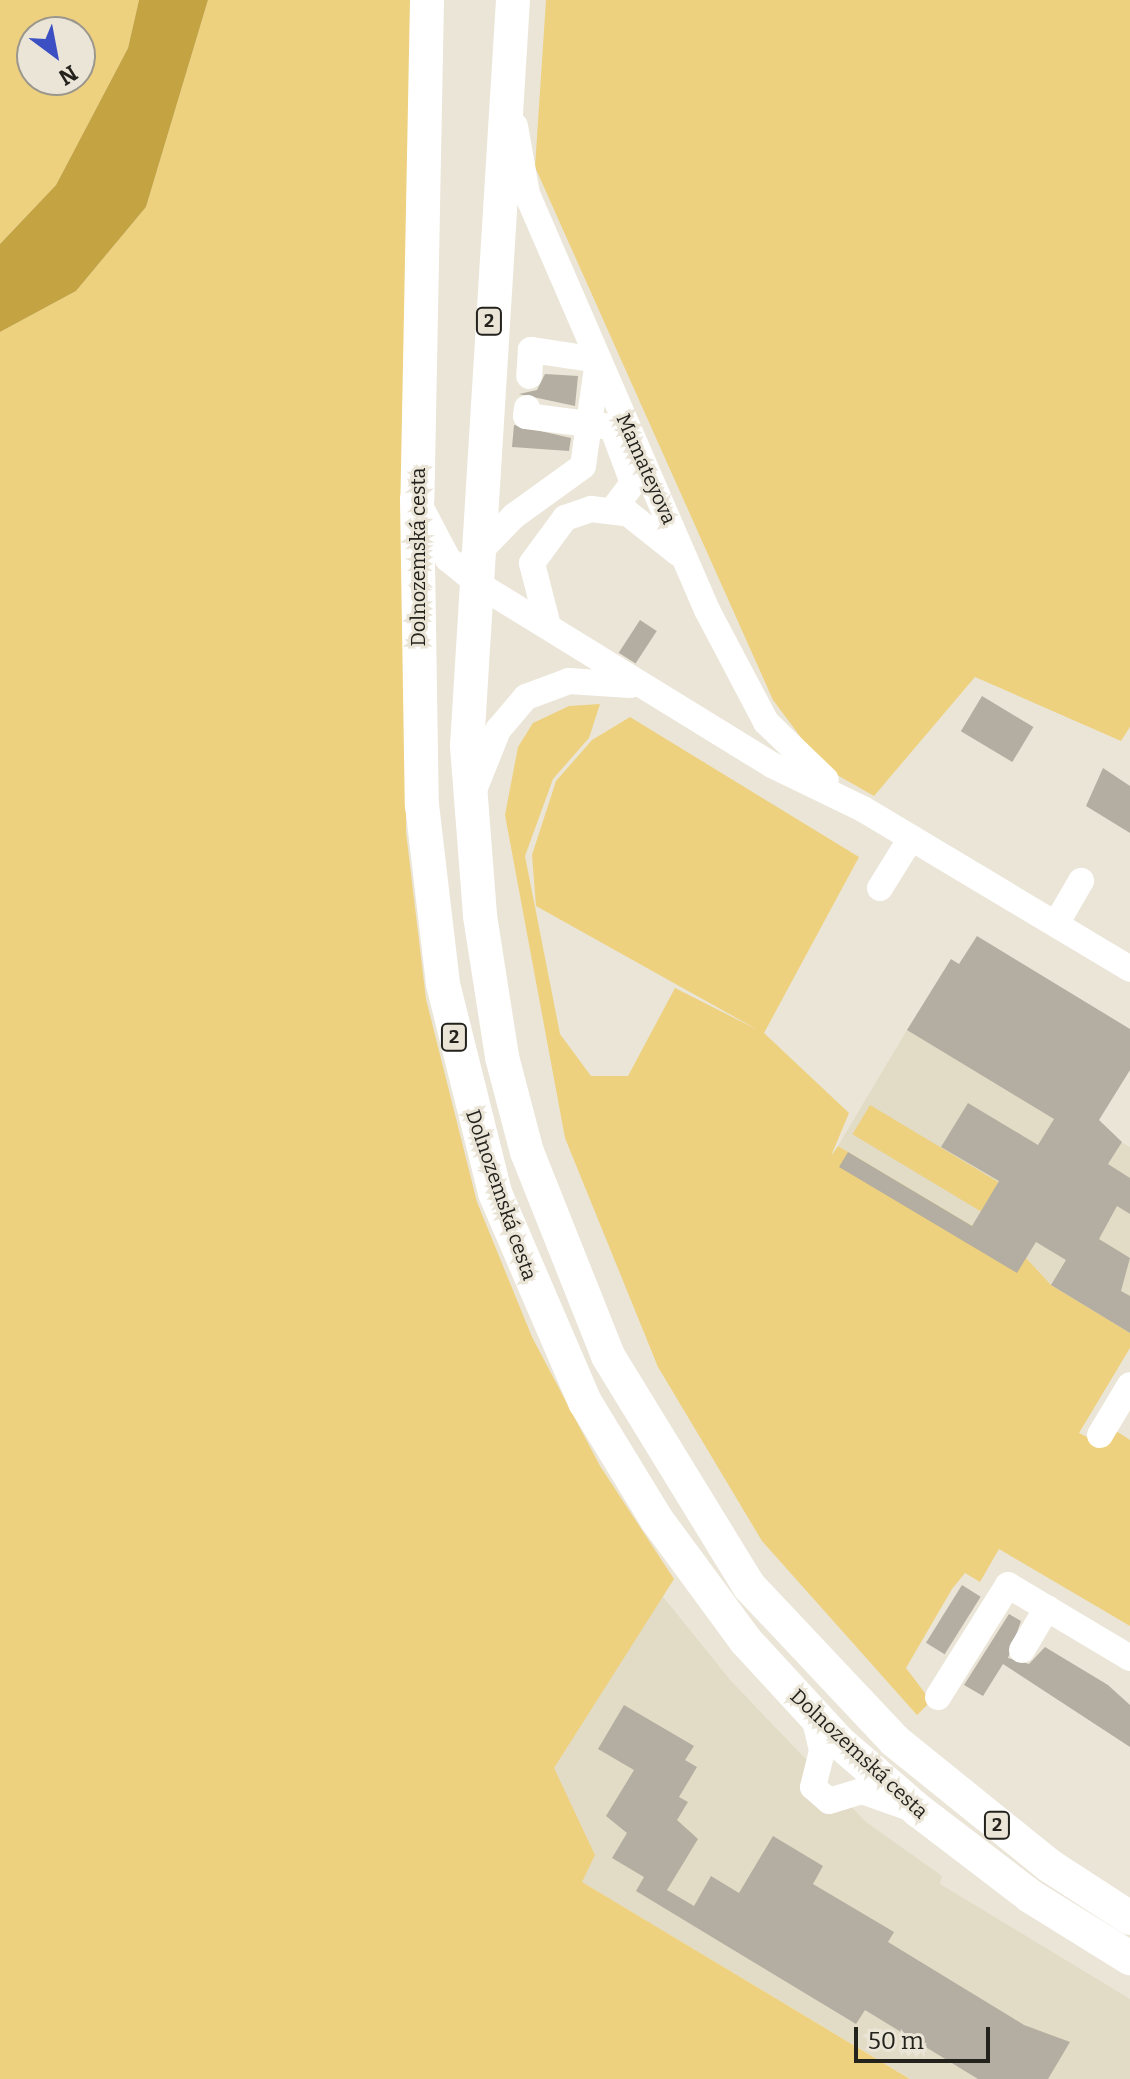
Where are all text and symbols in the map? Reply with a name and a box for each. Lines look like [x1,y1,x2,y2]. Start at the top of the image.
north arrow [16,16,96,96]
text: N [54,59,82,91]
road number: 2 [475,307,503,335]
street label: Mamateyova [611,410,681,528]
street label: Dolnozemská cesta [406,468,430,646]
road number: 2 [440,1023,468,1051]
street label: Dolnozemská cesta [461,1106,541,1284]
street label: Dolnozemská cesta [785,1684,933,1824]
road number: 2 [983,1811,1011,1839]
scale bar [858,2011,994,2061]
text: 50 m [868,2027,924,2055]

